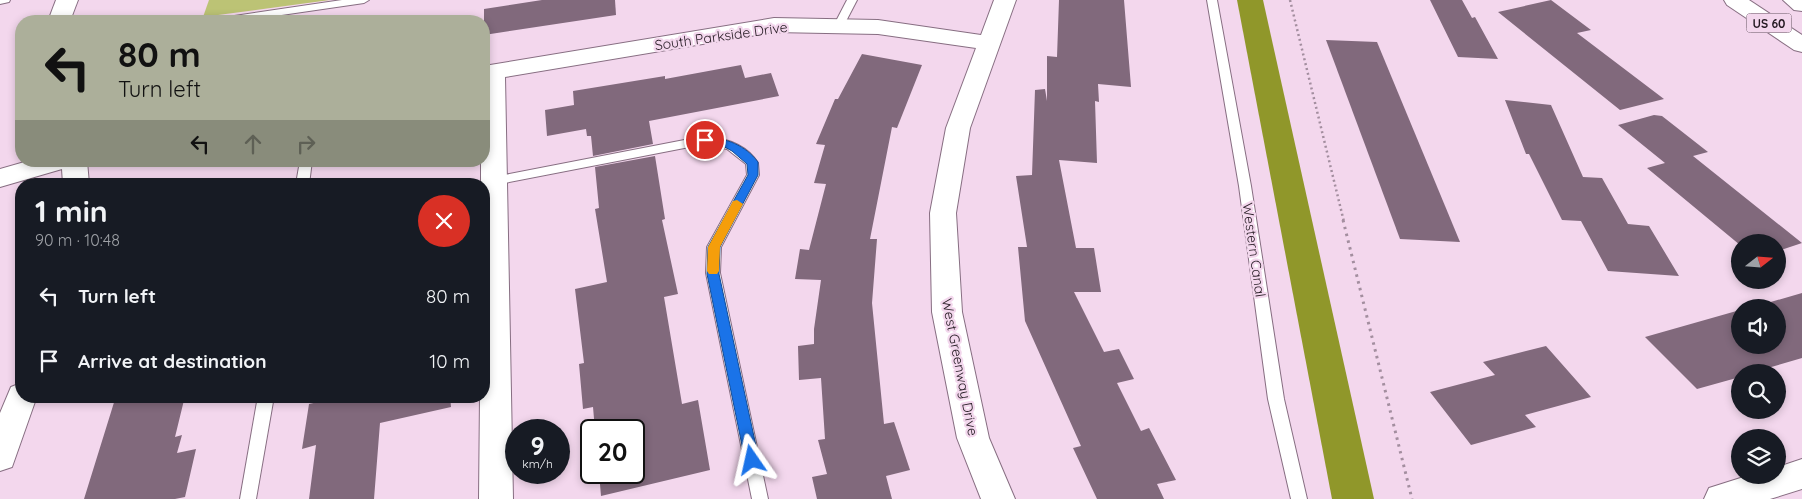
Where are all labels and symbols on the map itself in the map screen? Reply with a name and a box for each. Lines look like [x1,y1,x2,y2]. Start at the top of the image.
road number: US 60 [1746,13,1792,32]
street label: South Parkside Drive [653,18,789,54]
pin [684,119,726,161]
street label: Western Canal [1238,202,1270,298]
north arrow [1731,234,1786,289]
street label: West Greenway Drive [938,297,982,437]
speed limit sign: 20 [580,419,645,484]
position arrow [725,433,777,485]

